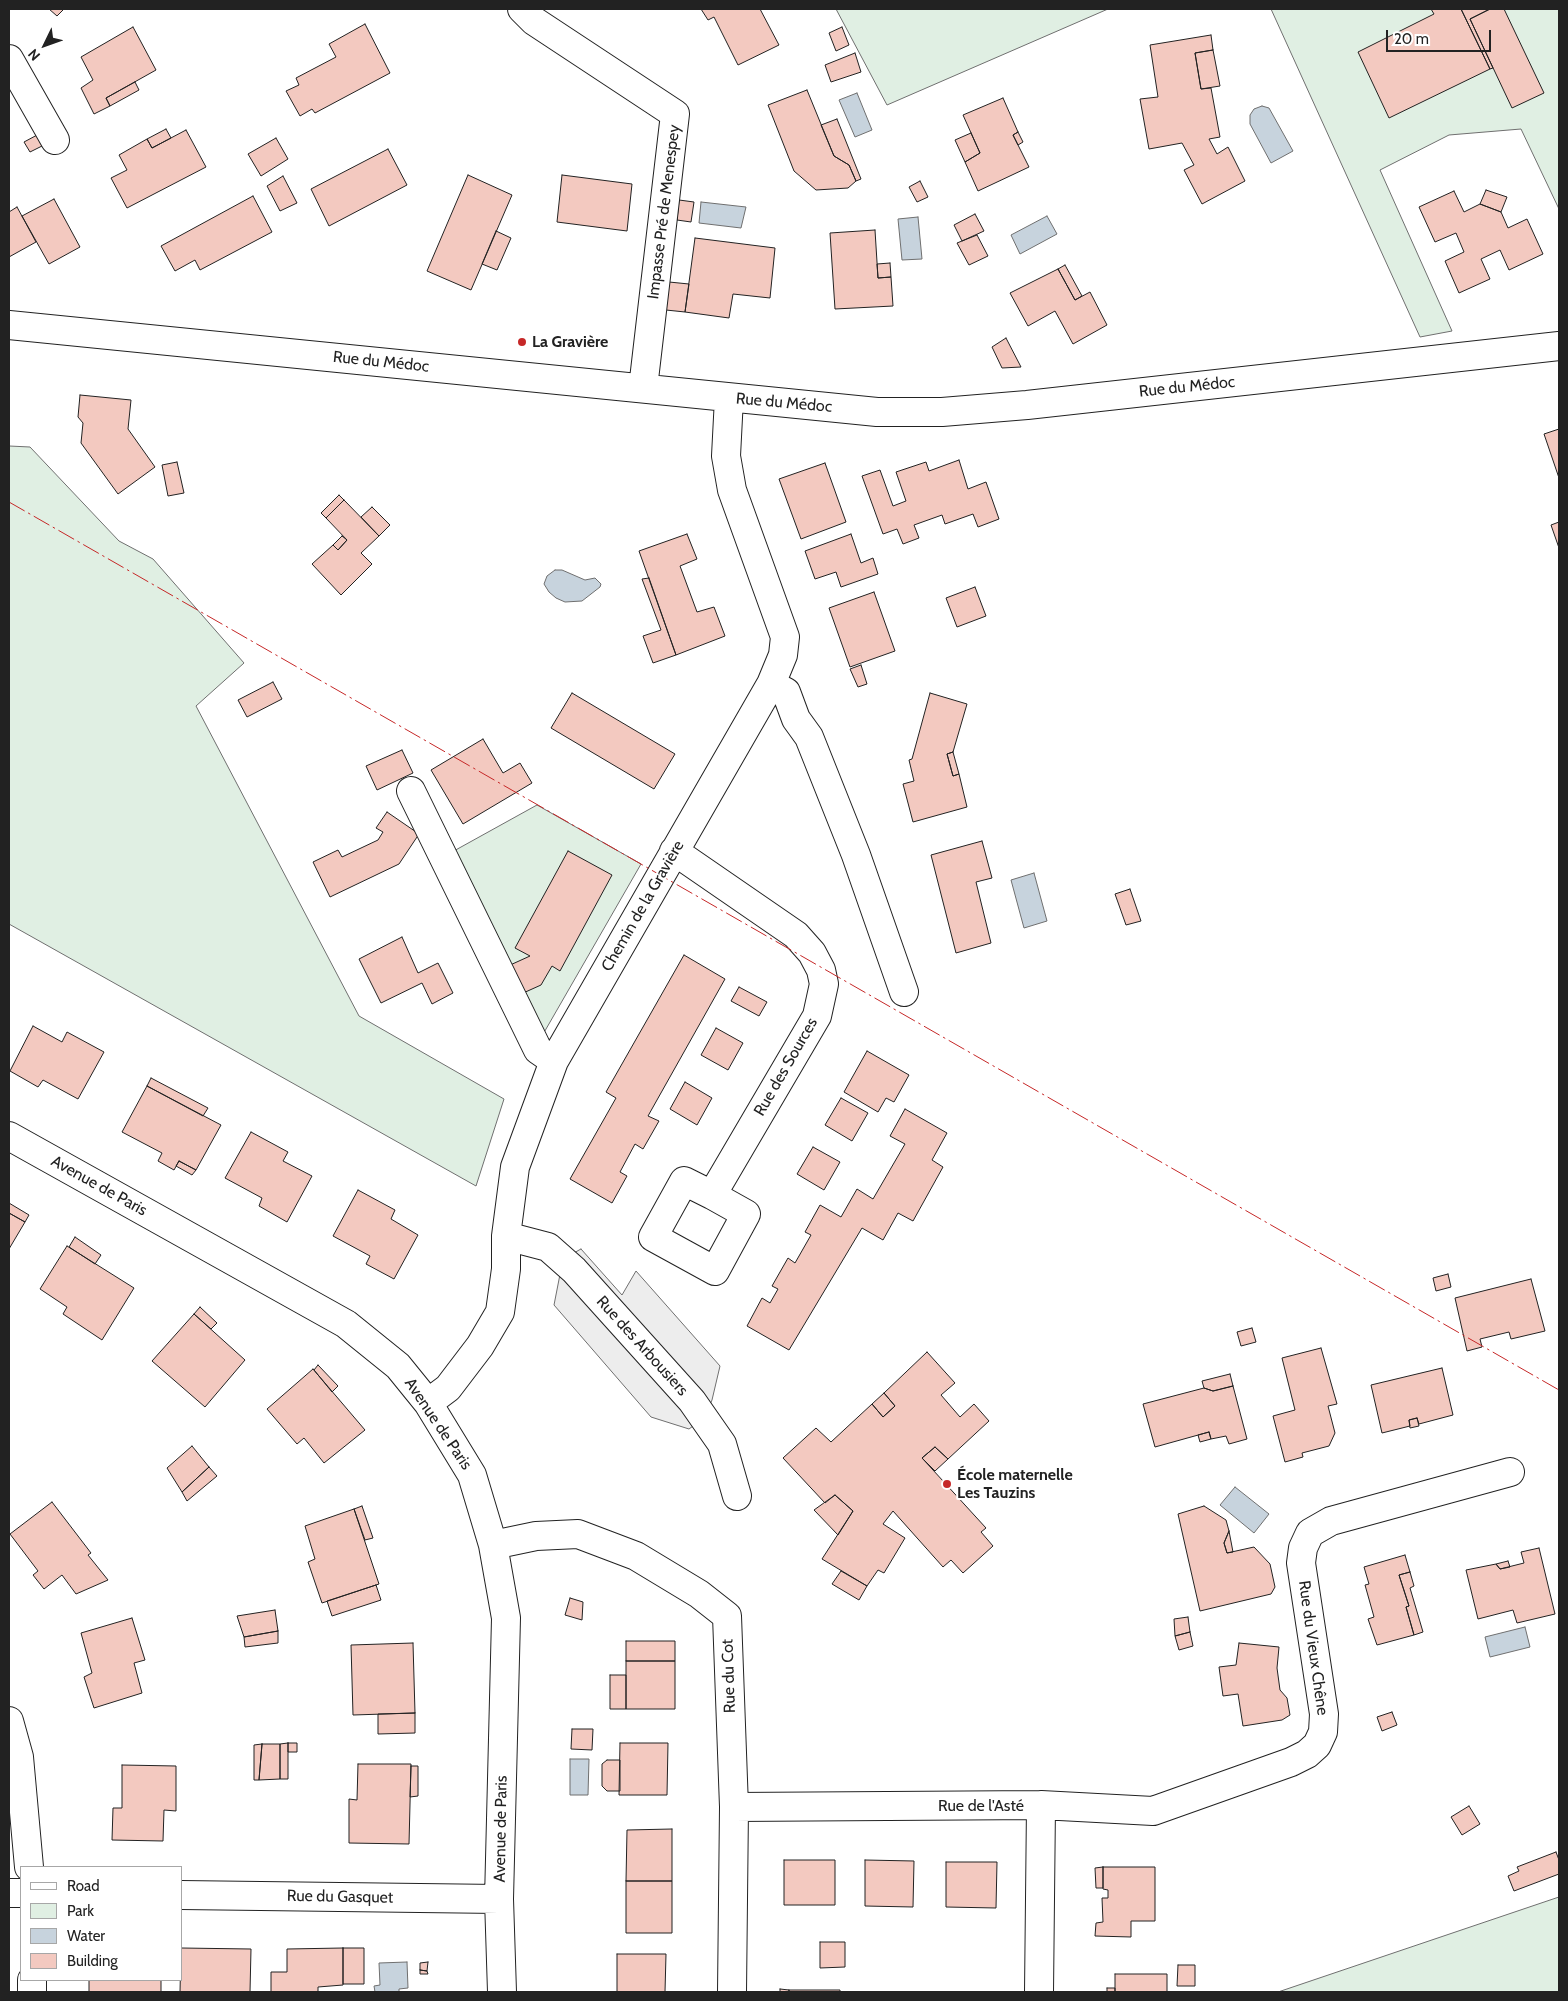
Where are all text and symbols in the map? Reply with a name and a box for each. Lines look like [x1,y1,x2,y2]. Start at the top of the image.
north arrow [20,20,70,70]
scale bar [1388,20,1493,52]
text: 20 m [1394,30,1429,48]
text: N [24,45,44,65]
street label: Impasse Pré de Menespey [644,124,684,300]
place label: La Gravière [532,332,608,352]
marker: La Gravière [516,336,528,348]
street label: Rue du Médoc [332,347,430,377]
street label: Rue du Médoc [1138,372,1236,402]
street label: Rue du Médoc [735,389,833,417]
street label: Chemin de la Gravière [598,837,688,975]
street label: Rue des Sources [750,1014,822,1120]
street label: Avenue de Paris [48,1152,150,1220]
street label: Rue des Arbousiers [592,1292,692,1400]
street label: Avenue de Paris [400,1374,476,1474]
place label: École maternelle Les Tauzins [957,1465,1073,1503]
marker: École maternelle Les Tauzins [941,1478,953,1490]
street label: Rue du Vieux Chêne [1294,1579,1332,1717]
street label: Rue du Cot [718,1639,740,1713]
street label: Avenue de Paris [490,1775,512,1883]
street label: Rue de l'Asté [938,1796,1024,1816]
legend [20,1866,182,1981]
text: Road [67,1877,100,1895]
street label: Rue du Gasquet [287,1886,393,1908]
text: Park [67,1902,94,1920]
text: Water [67,1927,105,1945]
text: Building [67,1952,118,1970]

